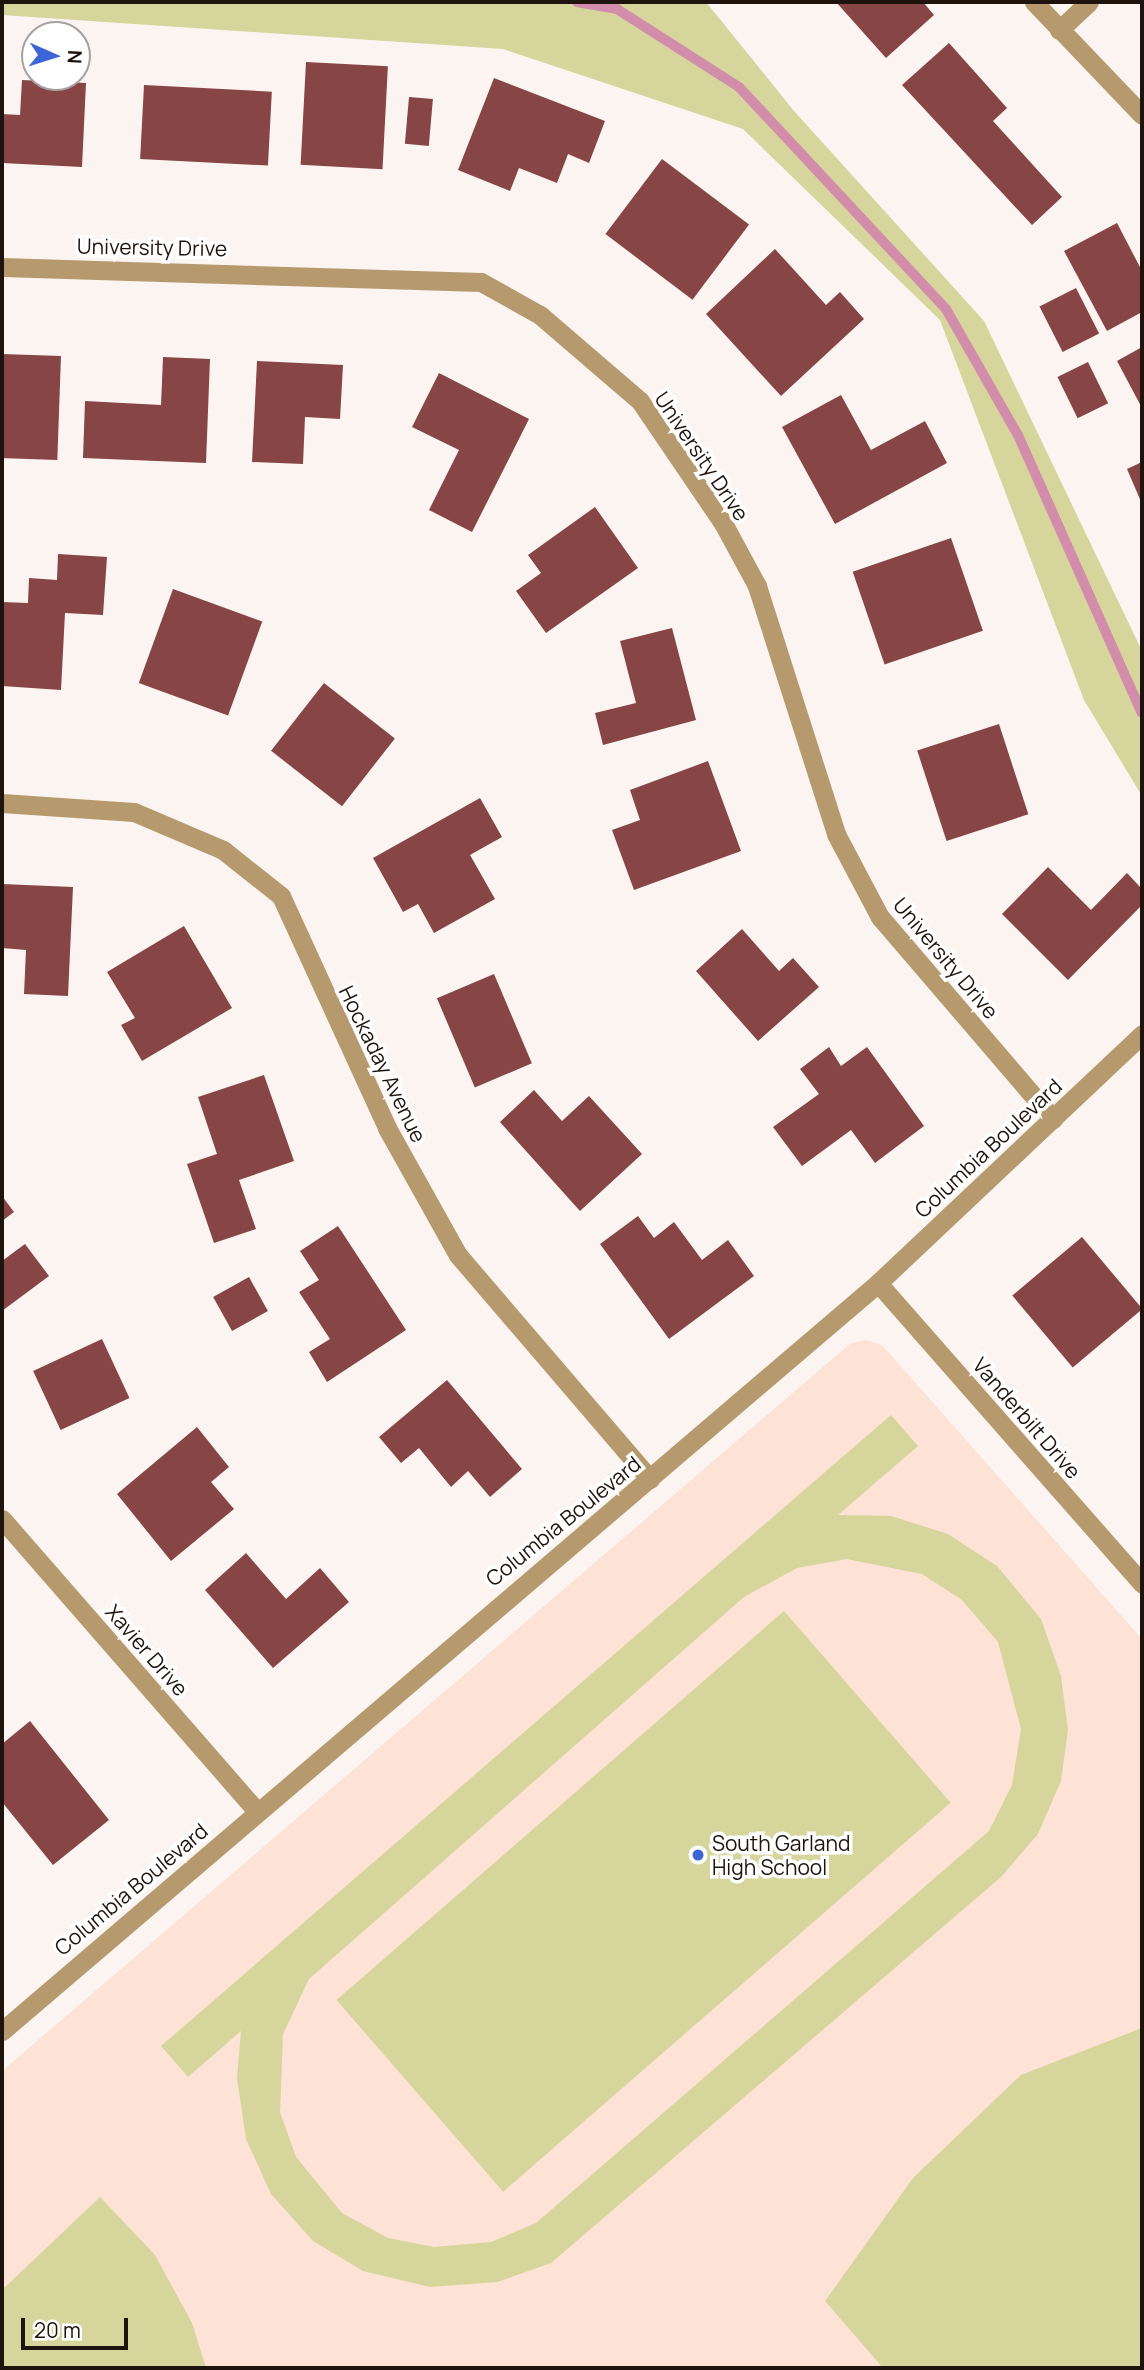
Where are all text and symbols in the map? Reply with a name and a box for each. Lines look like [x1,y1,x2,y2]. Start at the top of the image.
north arrow [21,21,91,91]
text: N [62,49,88,64]
street label: University Drive [77,233,227,261]
street label: University Drive [650,387,754,525]
street label: University Drive [888,892,1004,1024]
street label: Hockaday Avenue [334,982,432,1146]
street label: Columbia Boulevard [909,1073,1067,1223]
street label: Vanderbilt Drive [968,1352,1086,1484]
street label: Columbia Boulevard [481,1451,645,1591]
street label: Xavier Drive [101,1599,193,1701]
street label: Columbia Boulevard [49,1818,213,1960]
place label: South Garland High School [712,1830,850,1880]
marker: South Garland High School [690,1847,706,1863]
scale bar [24,2304,131,2348]
text: 20 m [34,2316,81,2344]

